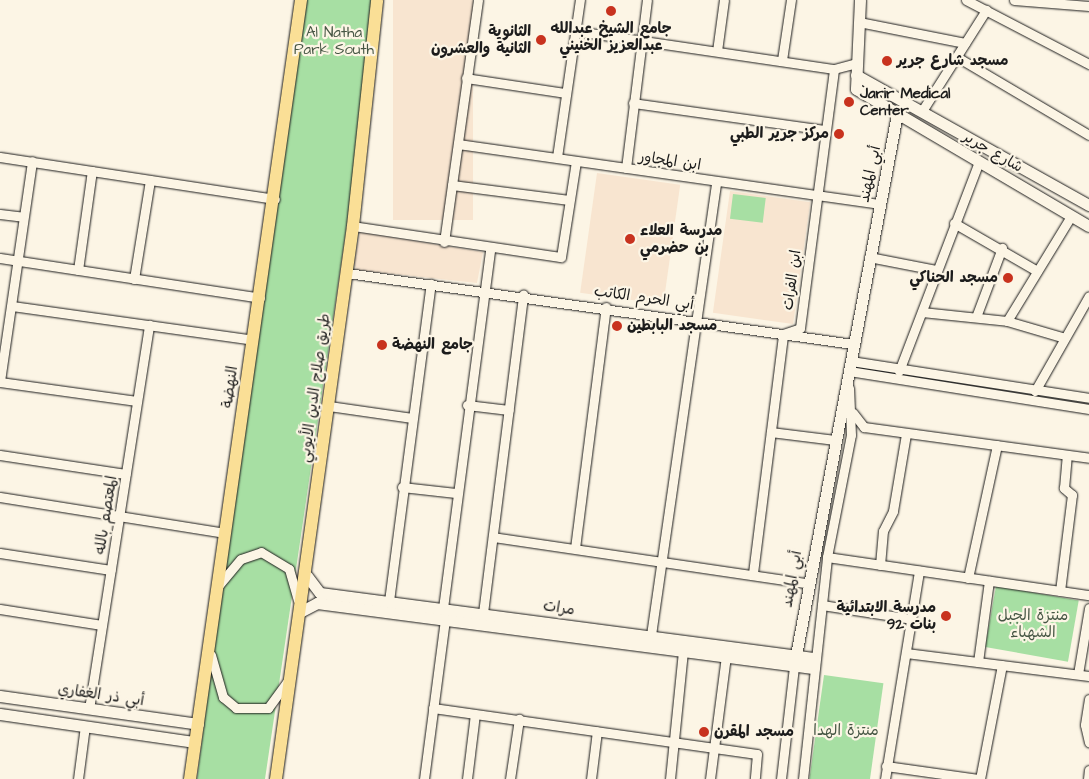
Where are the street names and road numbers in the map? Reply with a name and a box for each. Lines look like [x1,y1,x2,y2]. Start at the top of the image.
street label: شارع جرير [960,128,1026,176]
street label: أبي المهند [855,144,885,204]
street label: ابن المجاور [638,148,702,174]
street label: ابن الفرات [779,249,805,311]
street label: أبي الحرم الكاتب [593,282,695,314]
street label: طريق صلاح الدين الأيوبي [296,312,334,464]
street label: النهضة [218,365,242,409]
street label: المعتصم بالله [91,474,121,556]
street label: أبي المهند [778,549,806,609]
street label: مرات [542,597,576,619]
street label: أبي ذر الغفاري [57,680,145,710]

